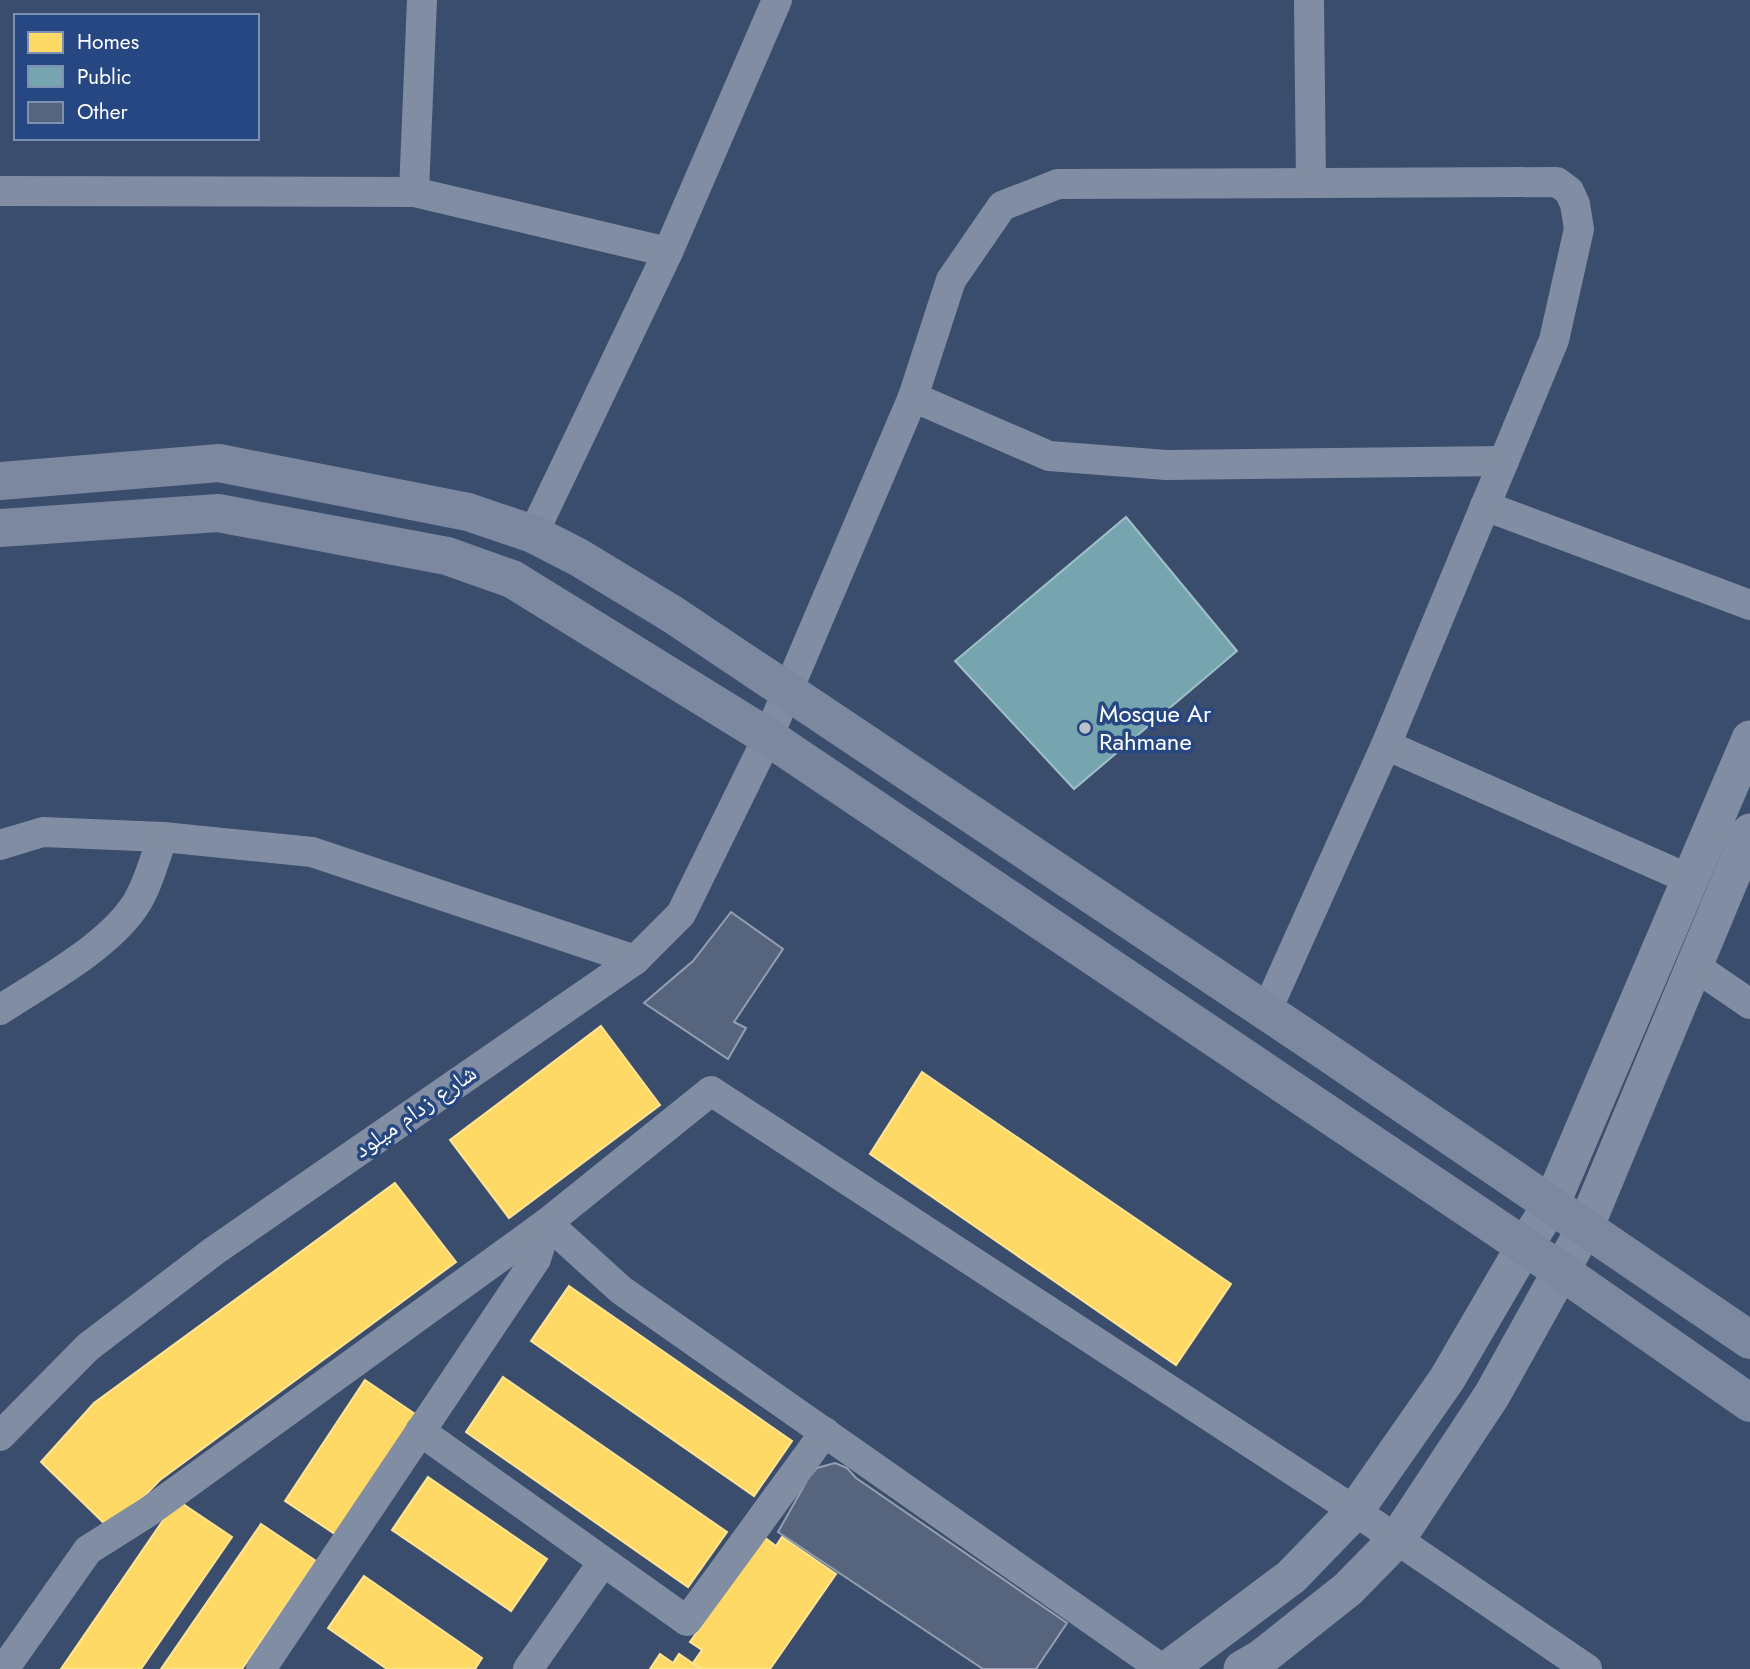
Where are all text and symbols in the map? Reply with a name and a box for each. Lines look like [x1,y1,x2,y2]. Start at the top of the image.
legend [14,14,259,140]
text: Homes [77,27,139,57]
text: Public [77,62,131,92]
text: Other [77,97,128,127]
place label: Mosque Ar Rahmane [1099,696,1212,759]
marker: Mosque Ar Rahmane [1077,720,1093,736]
street label: شارع زدام ميلود [346,1055,483,1166]

